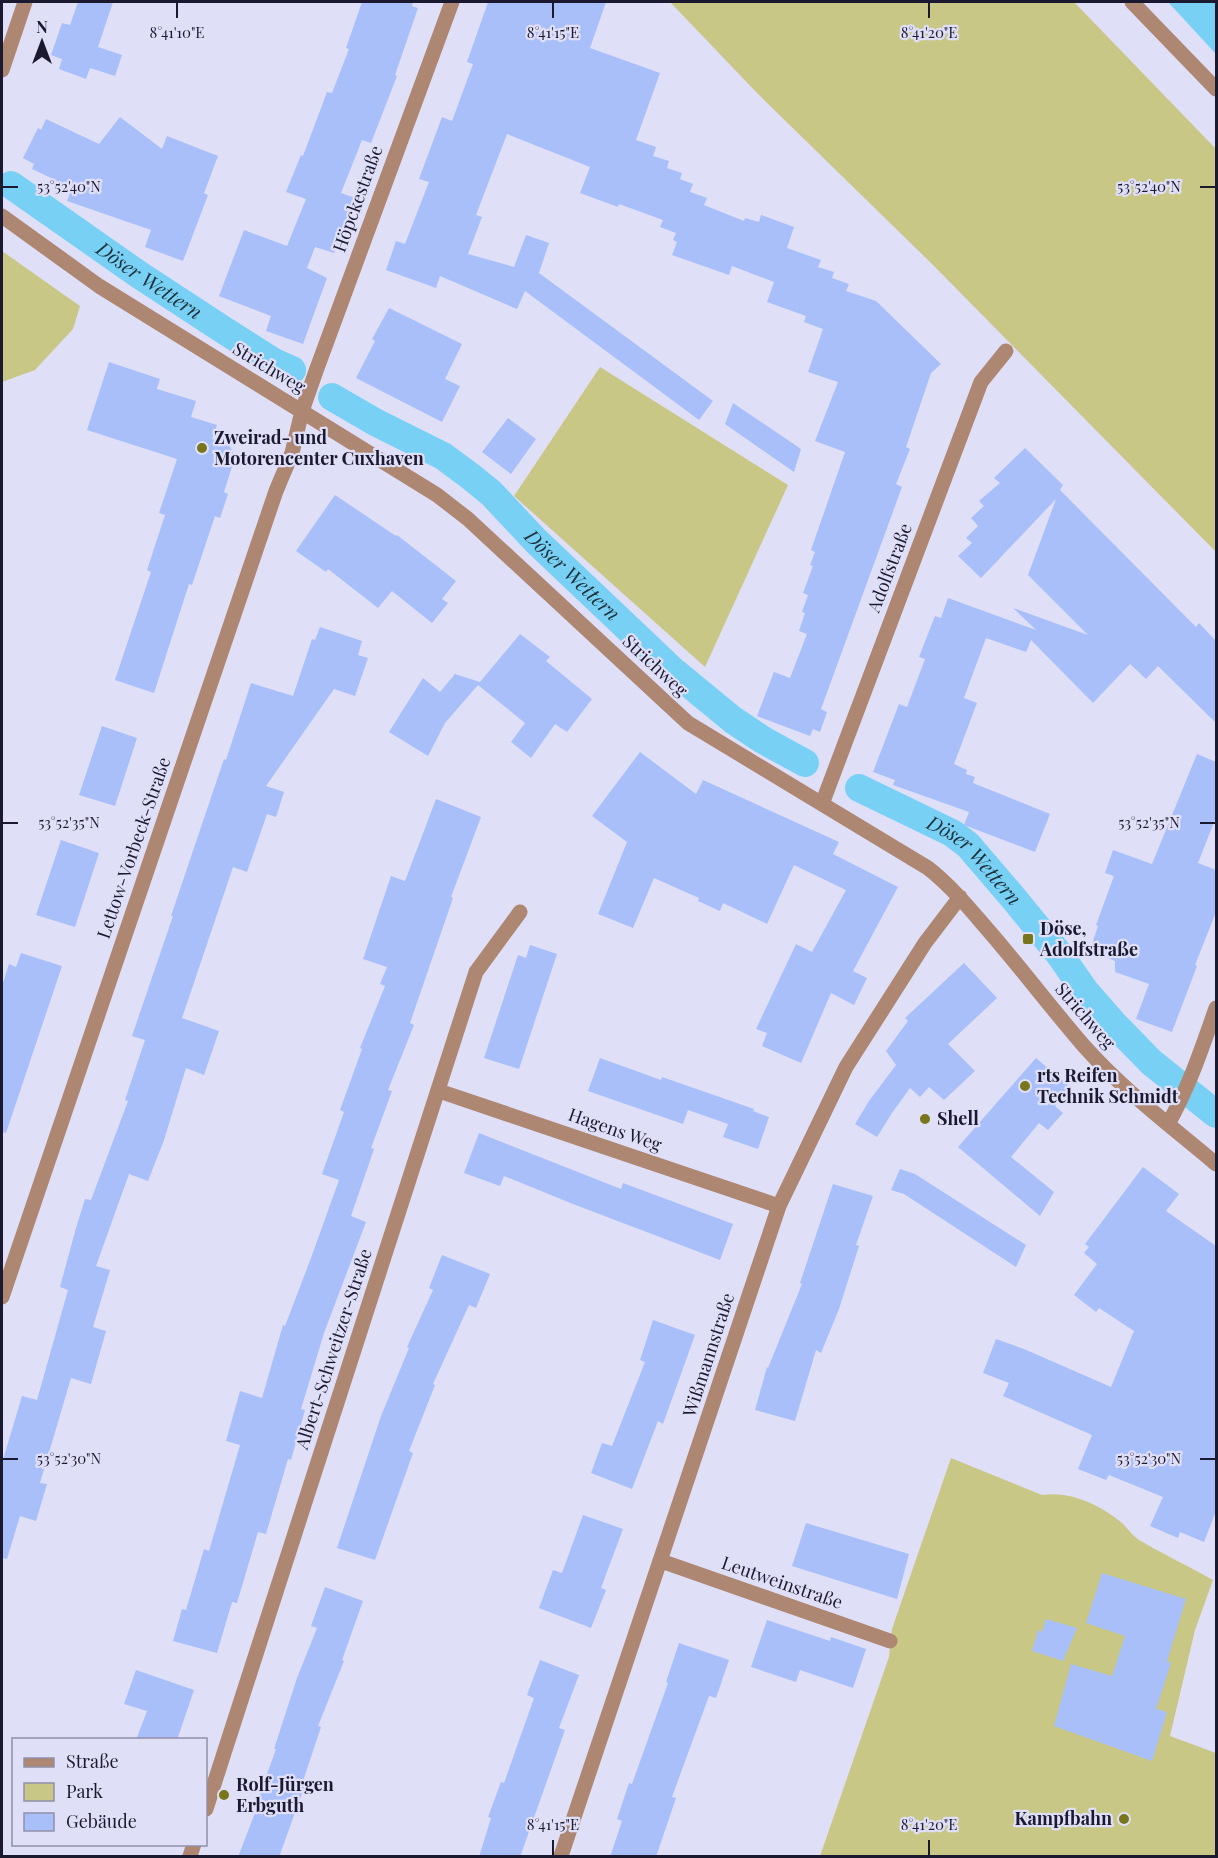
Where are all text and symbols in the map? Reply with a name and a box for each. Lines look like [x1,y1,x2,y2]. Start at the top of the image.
north arrow [12,12,72,72]
text: N [36,16,48,37]
text: 8°41'10"E [149,22,205,42]
text: 8°41'15"E [527,22,579,42]
text: 8°41'20"E [901,22,957,42]
street label: Höpckestraße [327,142,387,255]
text: 53°52'40"N [37,176,101,196]
text: 53°52'40"N [1117,176,1181,196]
water label: Döser Wettern [91,234,208,325]
street label: Strichweg [229,336,311,399]
place label: Zweirad- und Motorencenter Cuxhaven [214,425,424,470]
marker: Zweirad- und Motorencenter Cuxhaven [195,441,209,455]
street label: Adolfstraße [861,520,917,617]
water label: Döser Wettern [519,522,627,626]
street label: Strichweg [618,629,694,702]
street label: Lettow-Vorbeck-Straße [91,754,175,942]
water label: Döser Wettern [922,808,1029,910]
text: 53°52'35"N [38,812,100,832]
text: 53°52'35"N [1118,812,1180,832]
place label: Döse, Adolfstraße [1039,916,1138,961]
marker: Döse, Adolfstraße [1021,932,1035,946]
street label: Strichweg [1050,977,1122,1054]
place label: rts Reifen Technik Schmidt [1037,1063,1179,1108]
marker: rts Reifen Technik Schmidt [1018,1079,1032,1093]
street label: Hagens Weg [565,1102,666,1156]
place label: Shell [937,1106,979,1130]
marker: Shell [918,1112,932,1126]
street label: Albert-Schweitzer-Straße [289,1245,377,1453]
street label: Wißmannstraße [676,1290,739,1421]
text: 53°52'30"N [37,1448,102,1468]
text: 53°52'30"N [1117,1448,1182,1468]
street label: Leutweinstraße [719,1550,846,1614]
legend [12,1738,207,1846]
text: Straße [66,1749,119,1773]
place label: Rolf-Jürgen Erbguth [236,1772,334,1817]
text: Park [66,1779,103,1803]
marker: Rolf-Jürgen Erbguth [217,1788,231,1802]
place label: Kampfbahn [1015,1806,1112,1830]
text: Gebäude [66,1809,137,1833]
marker: Kampfbahn [1117,1812,1131,1826]
text: 8°41'15"E [527,1814,579,1834]
text: 8°41'20"E [901,1814,957,1834]

